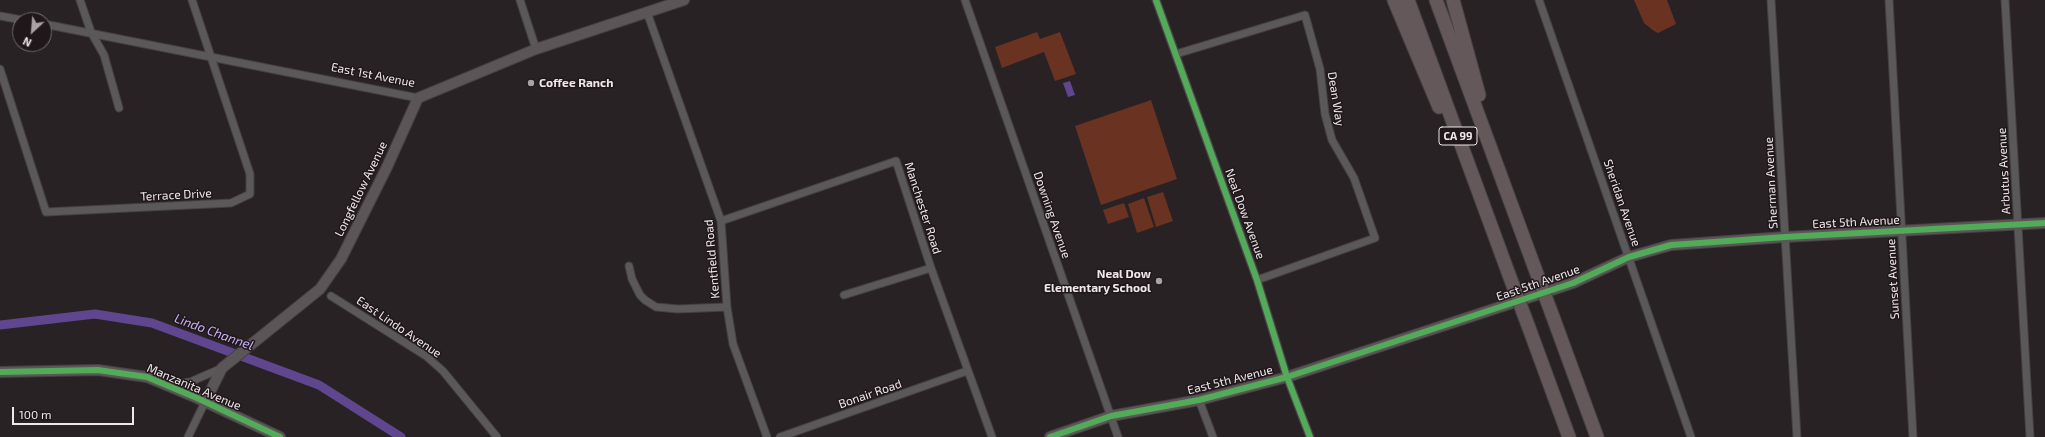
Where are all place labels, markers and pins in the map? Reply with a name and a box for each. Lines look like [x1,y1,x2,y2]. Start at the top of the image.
place label: Coffee Ranch [539,76,613,90]
marker: Coffee Ranch [526,78,536,88]
place label: Neal Dow Elementary School [1044,267,1151,295]
marker: Neal Dow Elementary School [1154,276,1164,286]

